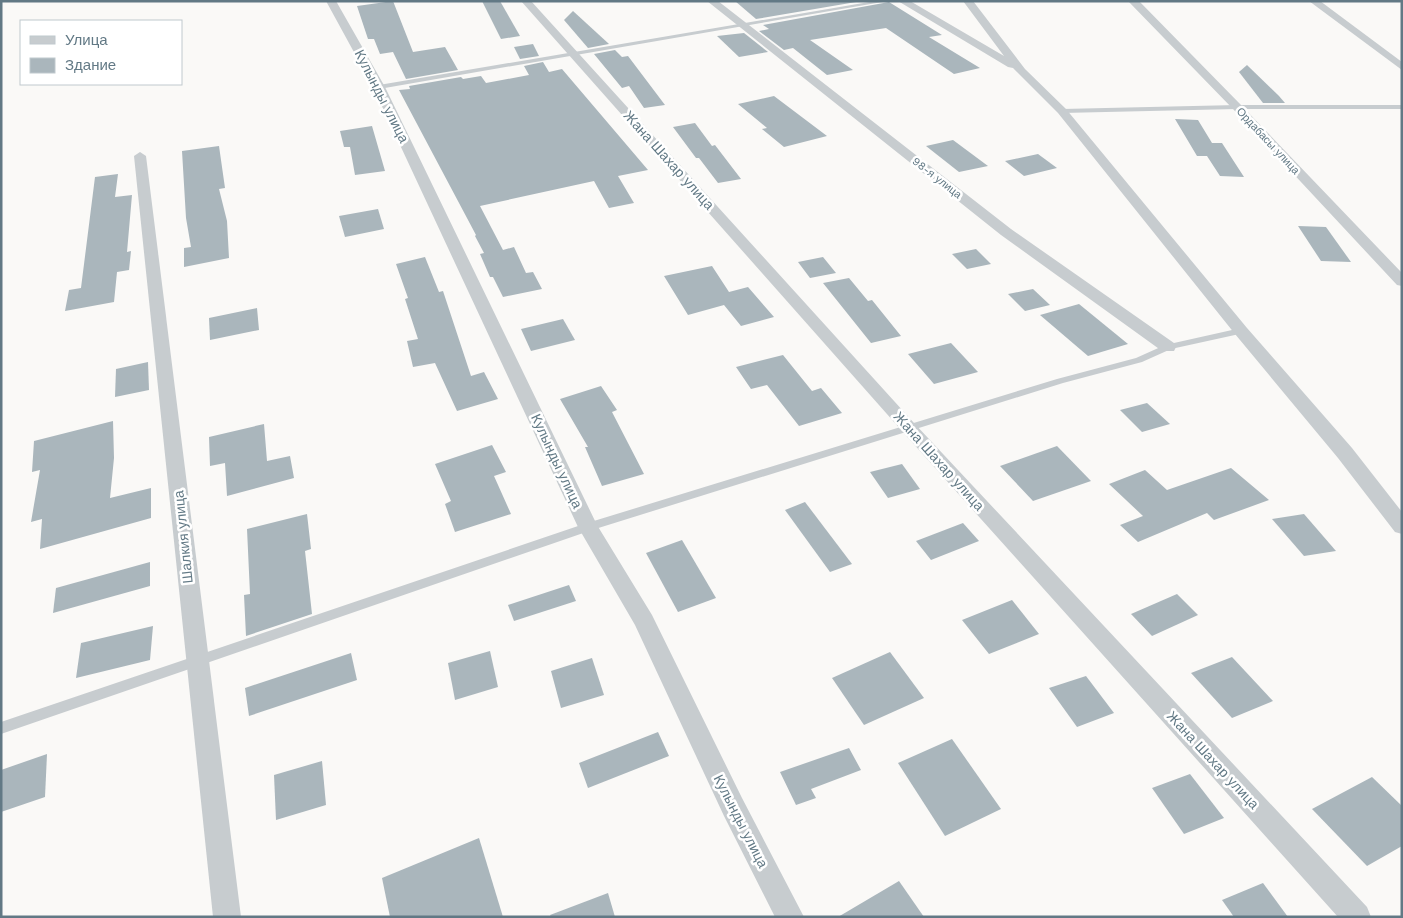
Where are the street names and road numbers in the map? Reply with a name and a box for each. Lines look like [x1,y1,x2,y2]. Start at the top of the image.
street label: Кулынды улица [352,47,412,145]
street label: Ордабасы улица [1234,105,1303,178]
street label: Жана Шахар улица [620,107,718,213]
street label: 98-я улица [910,155,965,202]
street label: Жана Шахар улица [890,408,988,514]
street label: Кулынды улица [528,411,586,511]
street label: Шалкия улица [170,489,196,584]
street label: Жана Шахар улица [1164,708,1262,812]
street label: Кулынды улица [711,772,771,870]

